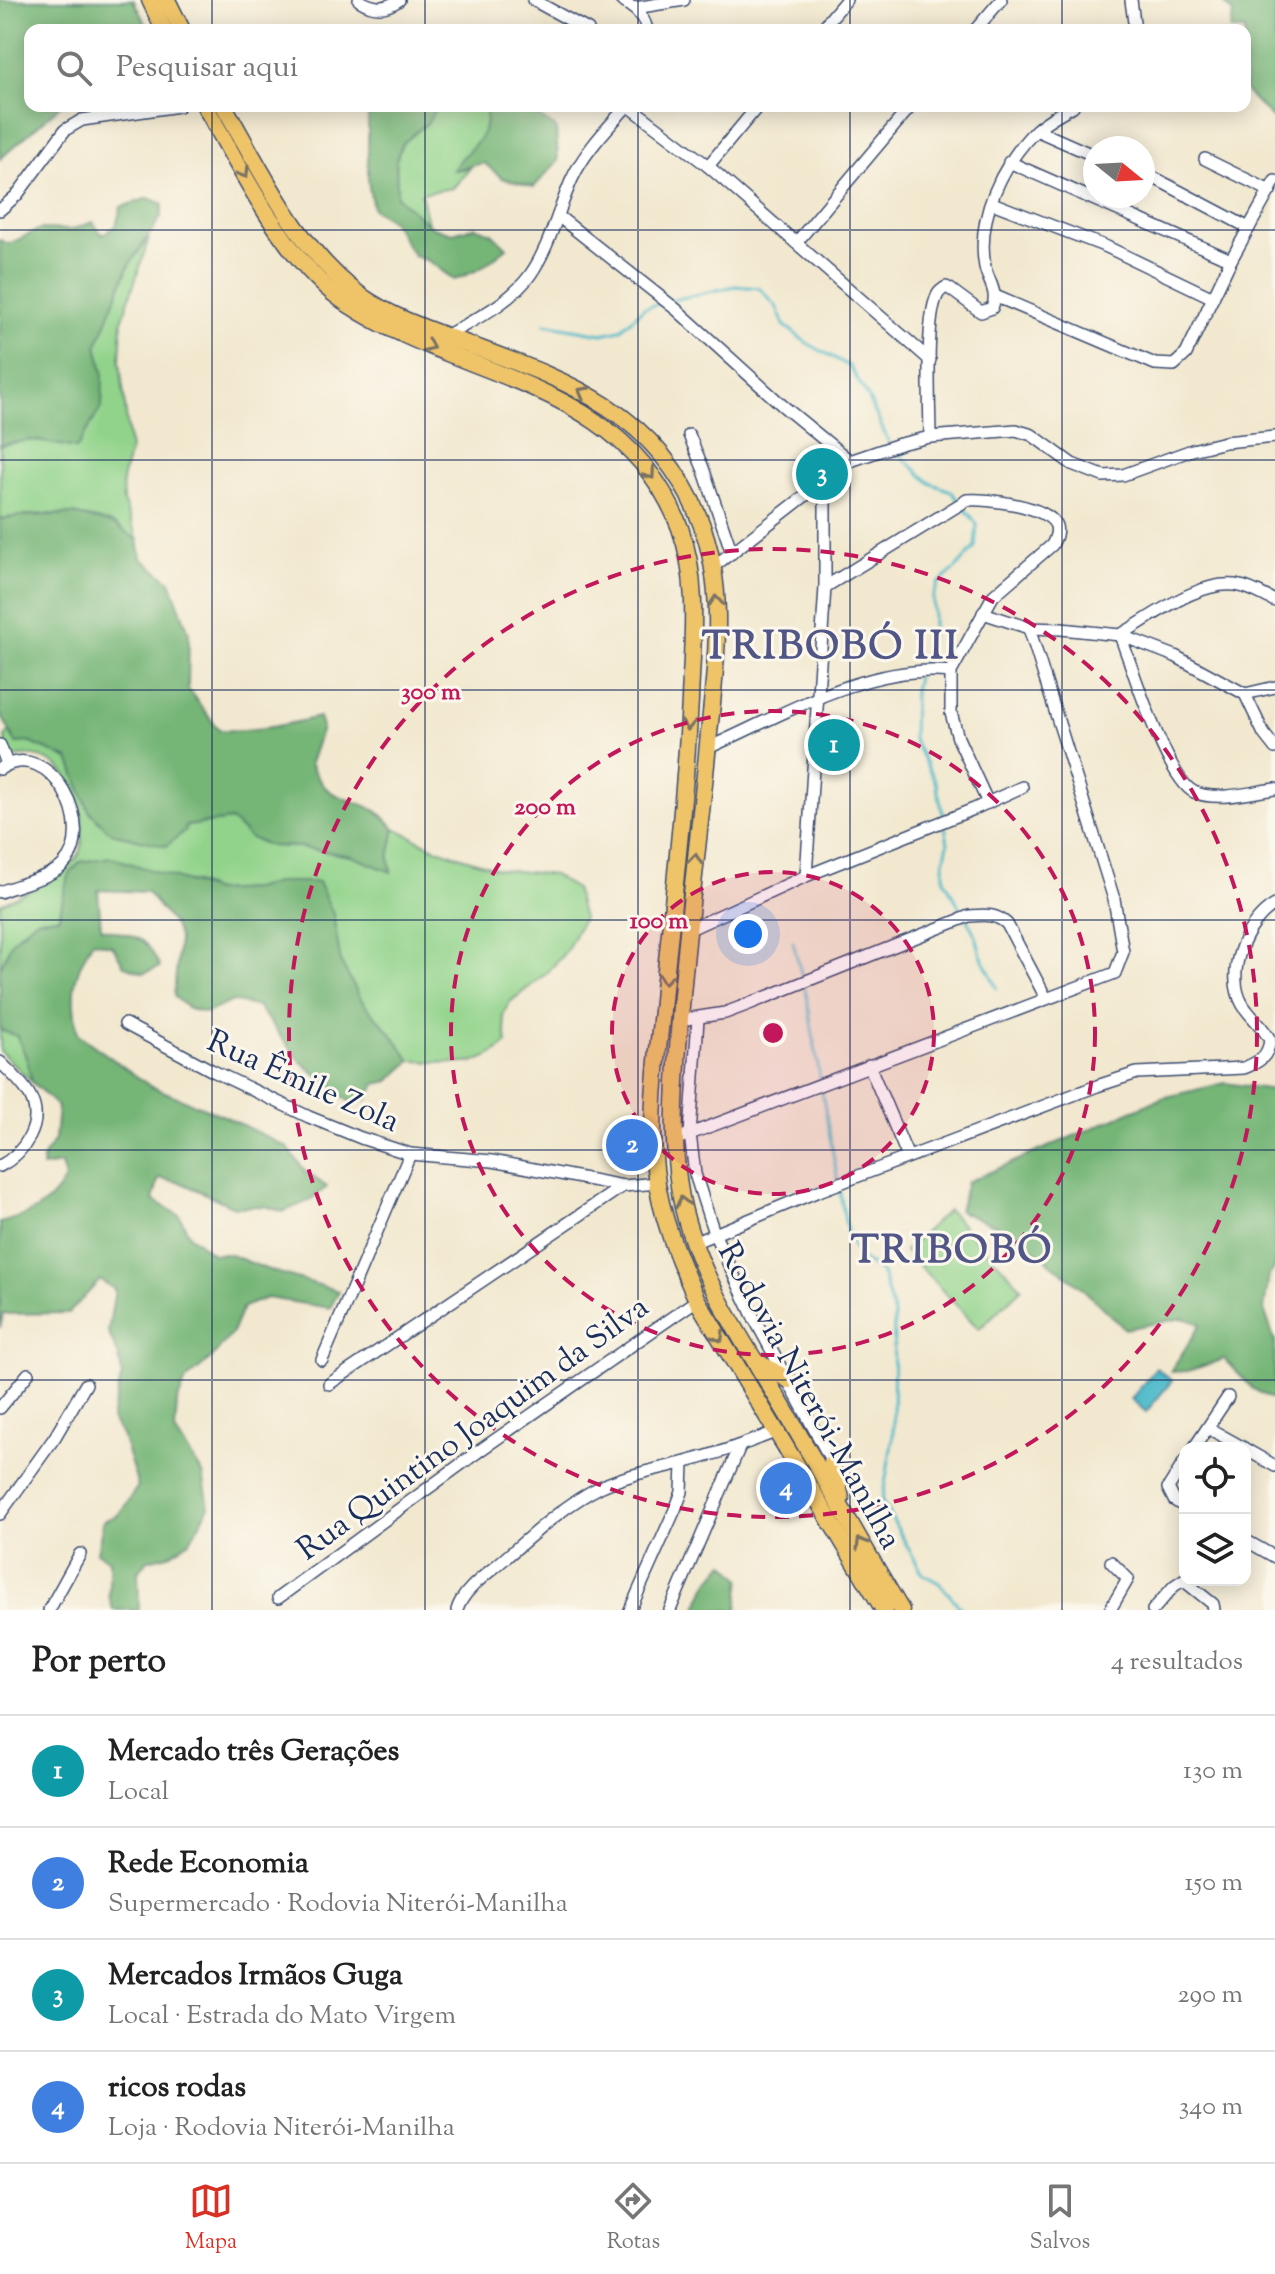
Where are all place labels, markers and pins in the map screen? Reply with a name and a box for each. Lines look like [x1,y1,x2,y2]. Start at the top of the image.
pin: 3 [796,444,848,504]
pin: 1 [808,715,860,775]
centre of rings [759,1019,787,1047]
pin: 2 [606,1115,658,1175]
pin: 4 [760,1458,812,1518]

